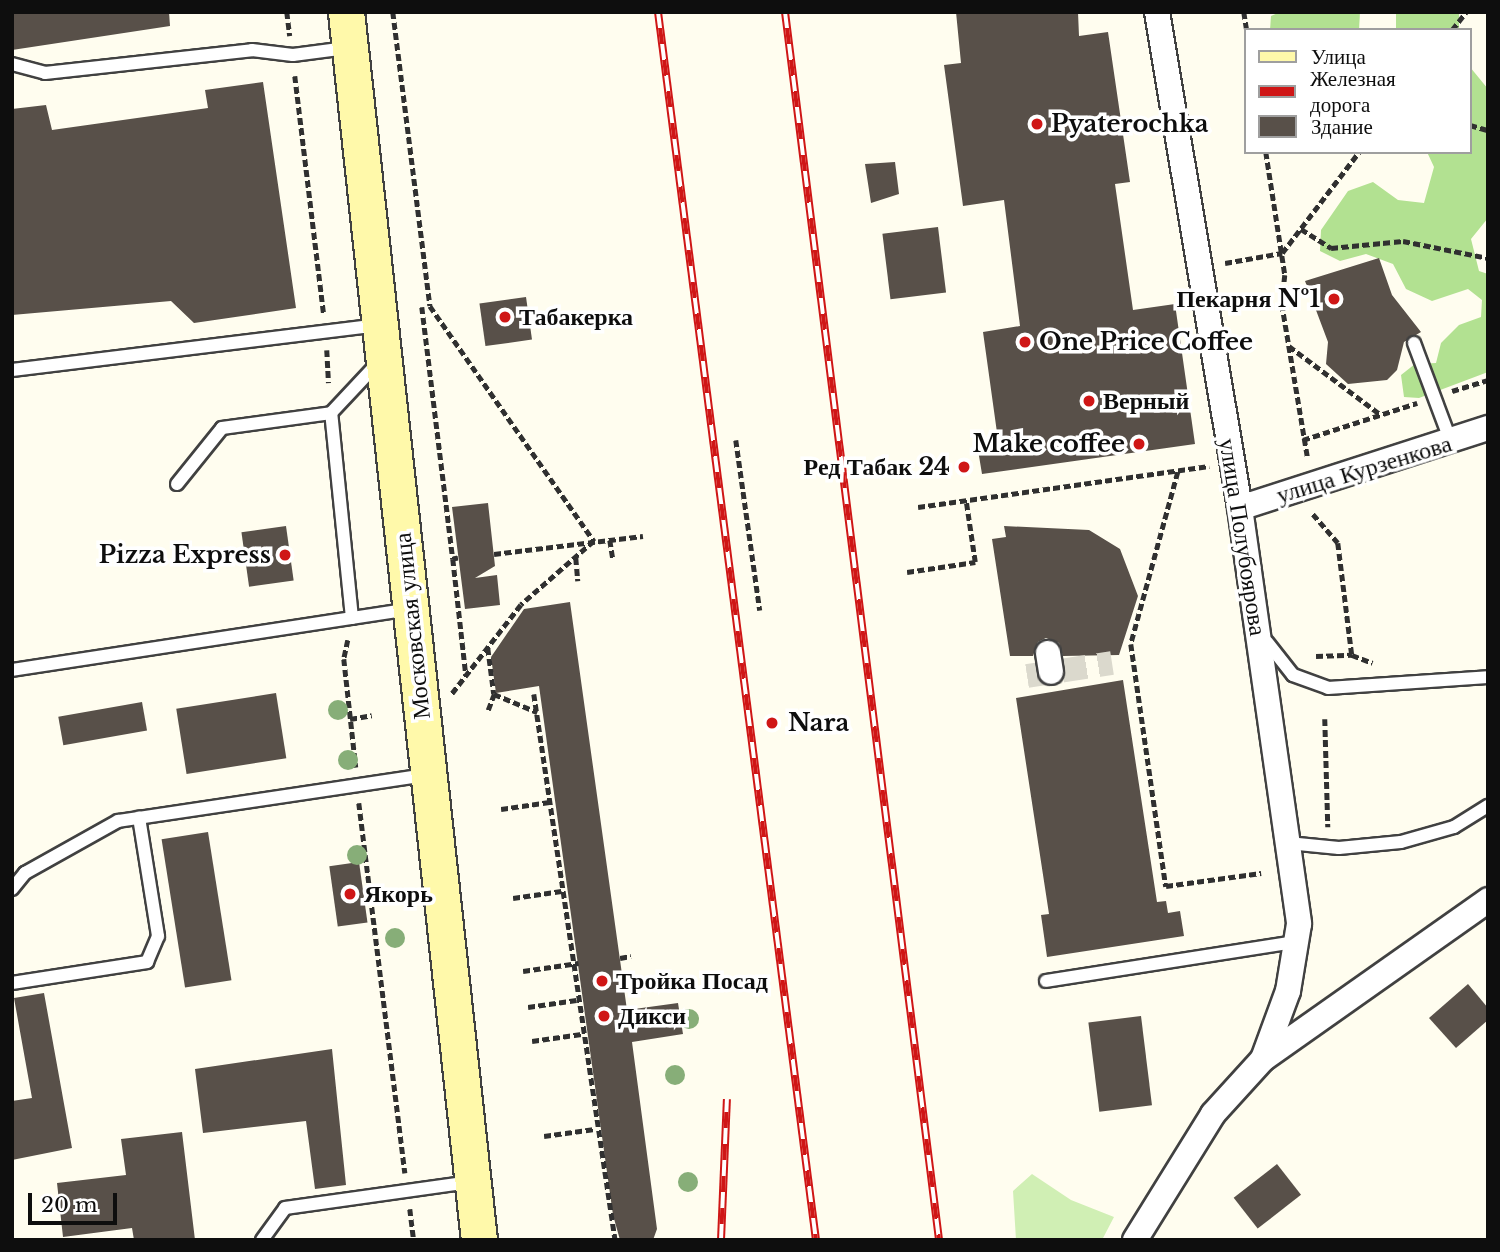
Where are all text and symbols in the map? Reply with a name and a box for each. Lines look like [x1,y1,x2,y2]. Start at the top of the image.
legend [1244,28,1472,154]
text: Улица [1311,44,1366,70]
text: Железная дорога [1310,66,1396,118]
place label: Pyaterochka [1051,110,1209,138]
text: Здание [1311,114,1373,140]
marker: Pyaterochka [1029,116,1045,132]
place label: Пекарня №1 [1176,285,1320,313]
marker: Пекарня №1 [1326,291,1342,307]
place label: Табакерка [519,303,633,331]
marker: Табакерка [497,309,513,325]
place label: One Price Coffee [1039,328,1253,356]
marker: One Price Coffee [1017,334,1033,350]
place label: Верный [1103,387,1189,415]
marker: Верный [1081,393,1097,409]
street label: улица Курзенкова [1273,429,1455,509]
place label: Make coffee [972,430,1125,458]
marker: Make coffee [1131,436,1147,452]
street label: улица Полубоярова [1213,436,1273,638]
place label: Ред Табак 24 [804,453,950,481]
marker: Ред Табак 24 [956,459,972,475]
street label: Московская улица [388,531,436,721]
place label: Pizza Express [99,541,271,569]
marker: Pizza Express [277,547,293,563]
place label: Nara [788,709,849,737]
marker: Nara [762,713,782,733]
place label: Якорь [364,880,433,908]
marker: Якорь [342,886,358,902]
place label: Тройка Посад [616,967,768,995]
marker: Тройка Посад [594,973,610,989]
place label: Дикси [618,1002,686,1030]
marker: Дикси [596,1008,612,1024]
scale bar [32,1178,121,1222]
text: 20 m [41,1192,98,1218]

